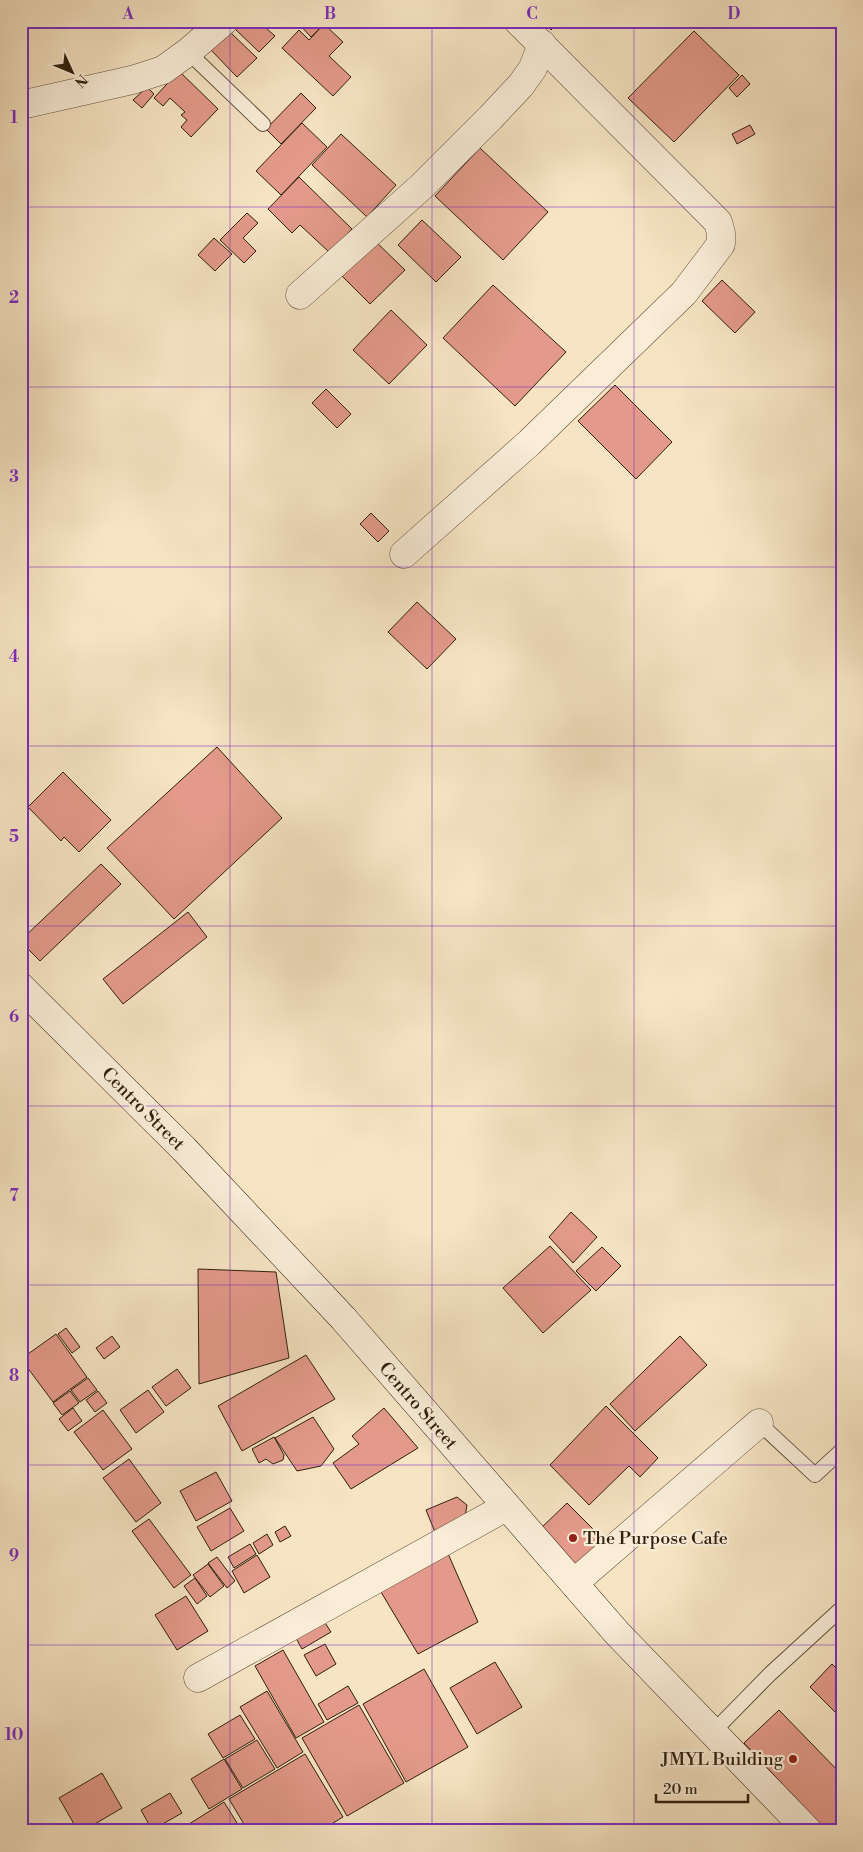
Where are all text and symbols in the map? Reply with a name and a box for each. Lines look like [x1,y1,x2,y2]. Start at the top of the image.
text: A [121,4,134,24]
text: B [324,4,336,24]
text: C [526,4,538,24]
text: D [728,4,741,24]
north arrow [48,48,98,98]
text: N [70,70,91,91]
text: 1 [10,108,18,128]
text: 2 [9,288,19,308]
text: 3 [9,467,19,487]
text: 4 [9,647,20,667]
text: 5 [9,827,19,847]
text: 6 [9,1007,19,1027]
street label: Centro Street [96,1062,190,1156]
text: 7 [9,1186,19,1206]
street label: Centro Street [374,1357,463,1455]
text: 8 [9,1366,19,1386]
place label: The Purpose Cafe [583,1527,728,1550]
marker: The Purpose Cafe [567,1532,579,1544]
text: 9 [9,1546,19,1566]
text: 10 [5,1725,23,1745]
place label: JMYL Building [660,1748,784,1771]
marker: JMYL Building [787,1753,799,1765]
scale bar [656,1772,748,1804]
text: 20 m [663,1780,698,1799]

